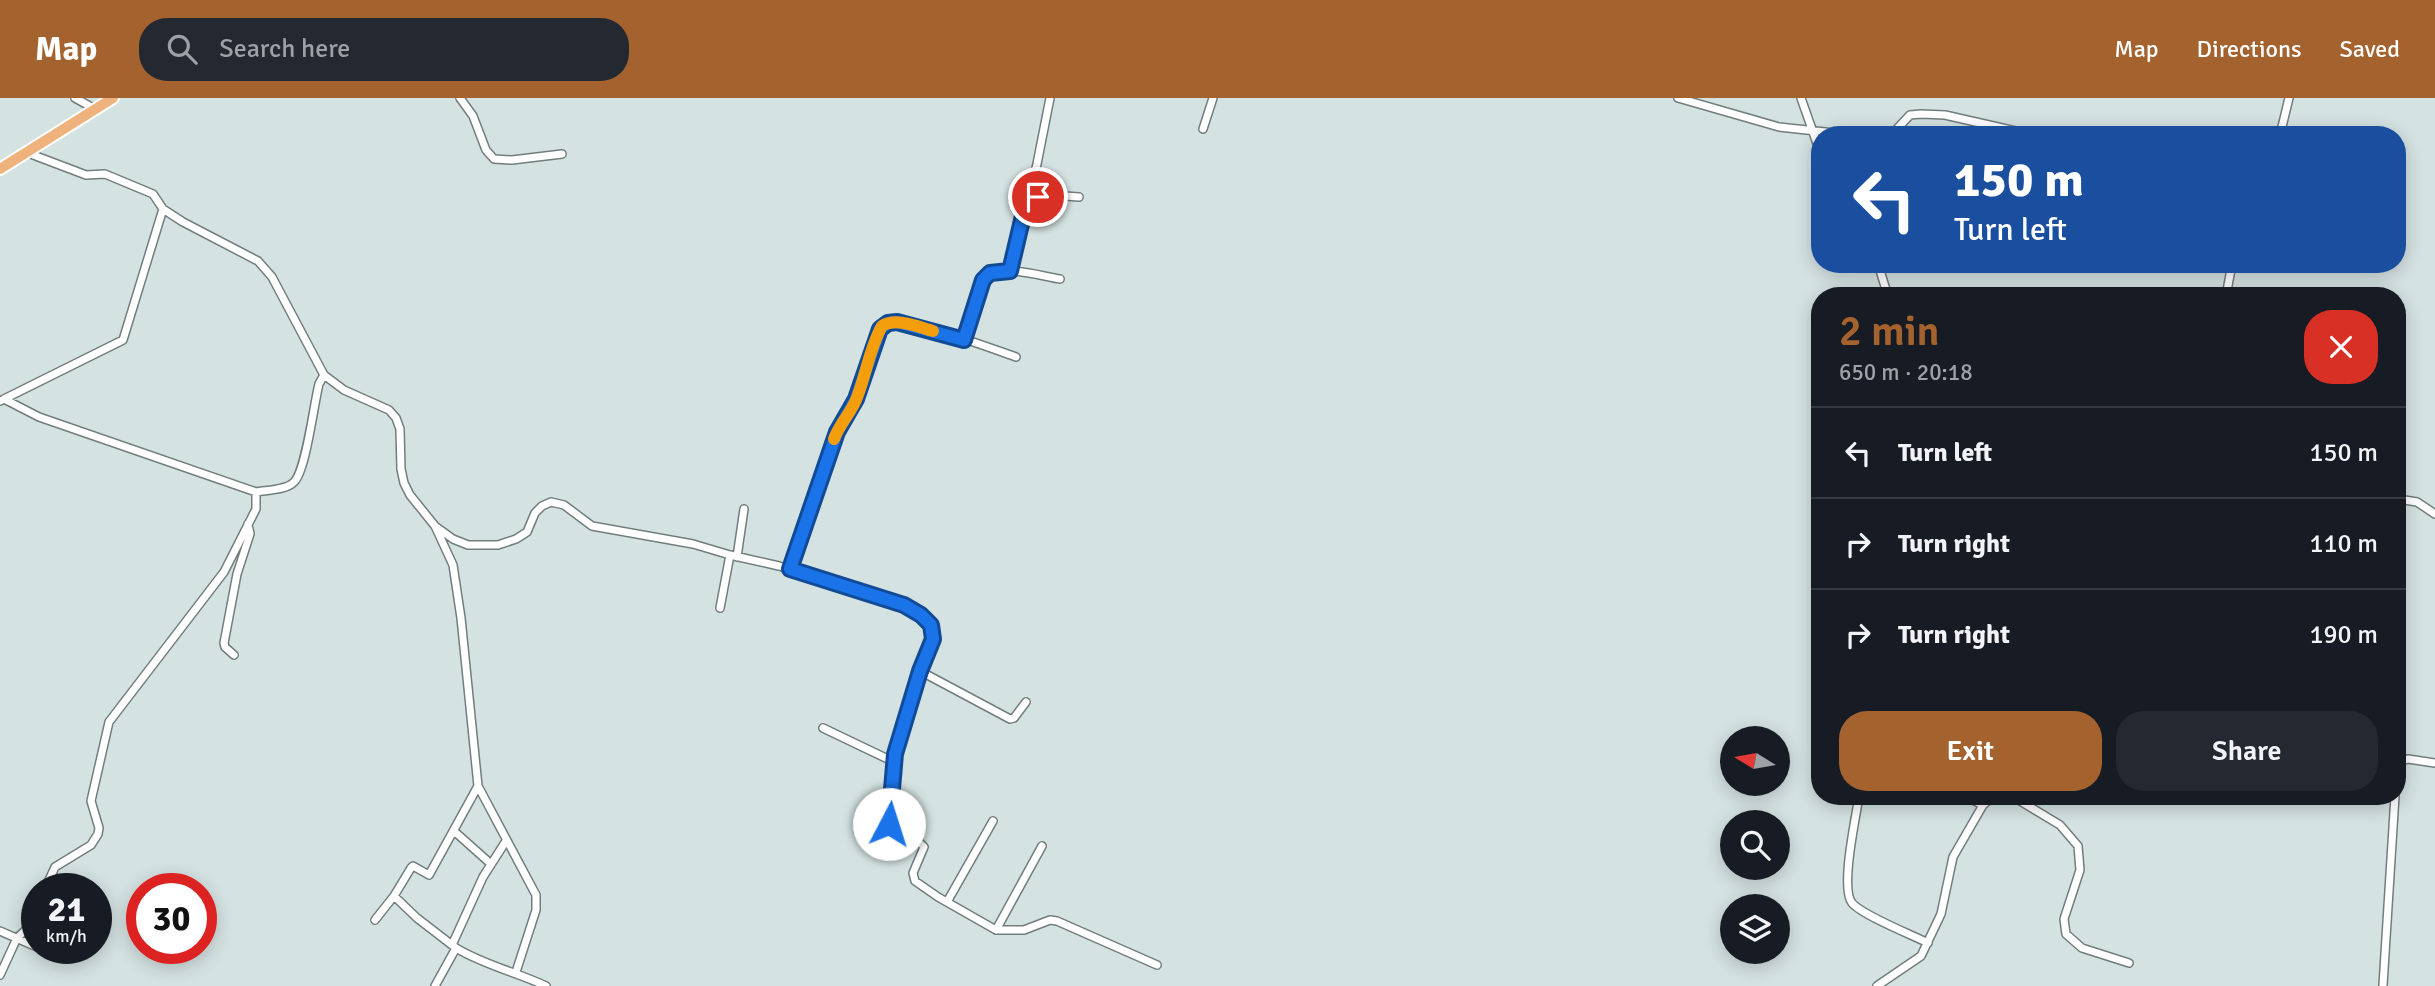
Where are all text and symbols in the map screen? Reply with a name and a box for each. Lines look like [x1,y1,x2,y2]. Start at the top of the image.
search box [139,18,629,81]
text: Map [35,29,97,70]
icon: search [163,30,201,68]
text: Search here [219,33,350,65]
text: Map [2114,34,2159,64]
text: Directions [2197,34,2302,64]
text: Saved [2340,34,2400,64]
text: 150 m [1954,150,2084,210]
icon: left [1839,154,1930,245]
pin [1008,167,1068,227]
icon: arrive [1019,178,1057,216]
text: Turn left [1954,210,2067,249]
text: 2 min [1839,306,1940,357]
button: close [2304,310,2378,384]
text: 650 m · 20:18 [1839,358,1973,387]
icon: left [1839,434,1877,472]
text: Turn left [1898,437,1992,469]
text: 150 m [2309,437,2378,469]
icon: right [1839,525,1877,563]
text: Turn right [1898,528,2010,560]
text: 110 m [2309,528,2378,560]
icon: right [1839,616,1877,654]
text: Turn right [1898,619,2010,651]
text: 190 m [2309,619,2378,651]
button: Exit [1839,711,2102,791]
button: Share [2116,711,2378,791]
north arrow [1720,726,1790,796]
map controls [1720,726,1790,964]
position arrow [852,787,926,861]
button: search [1720,810,1790,880]
speed limit sign: 30 [126,873,217,964]
text: 21 [48,888,85,931]
button: layers [1720,894,1790,964]
text: km/h [46,925,87,947]

